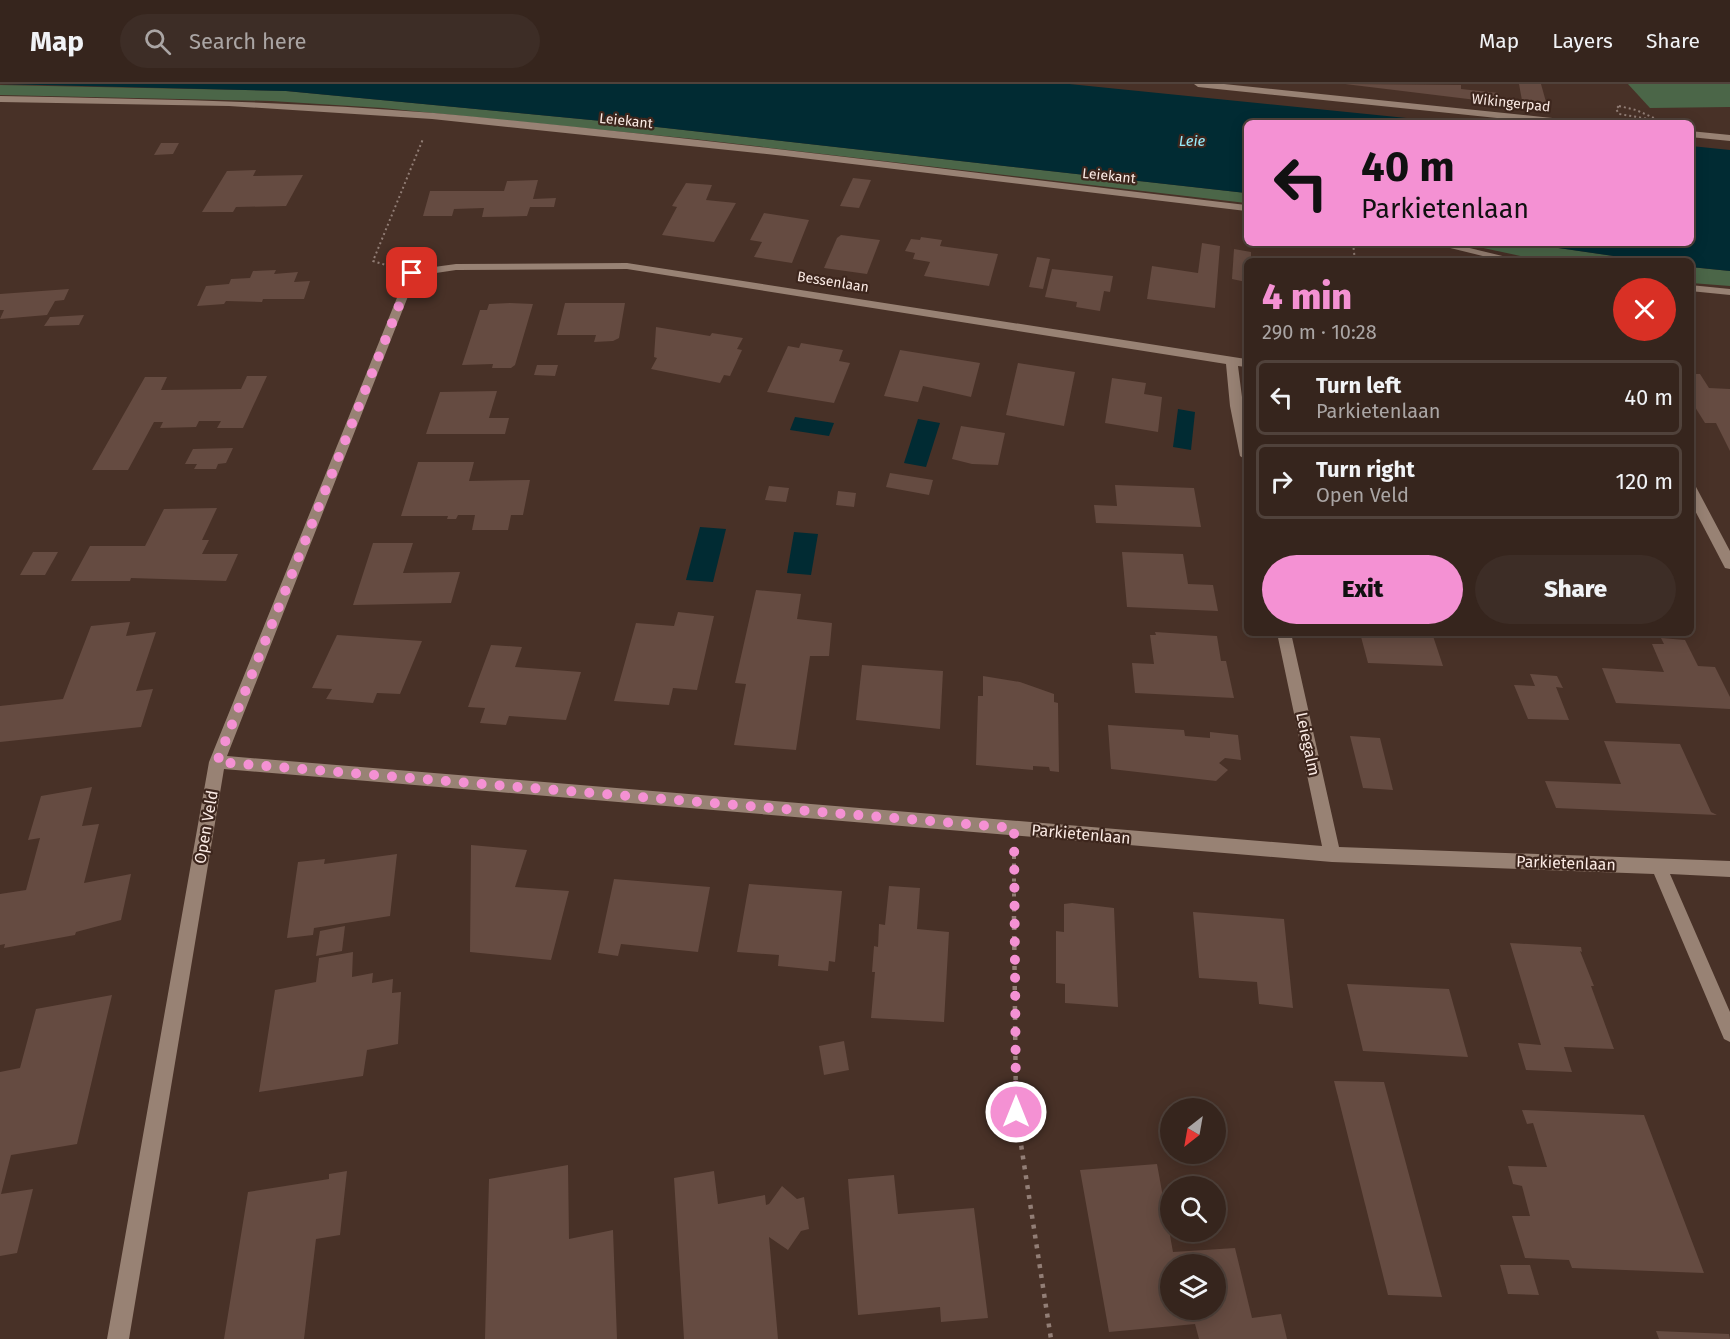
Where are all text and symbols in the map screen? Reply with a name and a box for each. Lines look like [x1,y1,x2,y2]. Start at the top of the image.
search box [120,14,540,68]
text: Map [30,25,84,58]
icon: search [141,25,174,58]
text: Search here [189,28,307,55]
text: Map [1479,28,1519,54]
text: Layers [1552,28,1613,54]
text: Share [1646,28,1700,54]
street label: Wikingerpad [1471,90,1551,116]
street label: Leiekant [598,110,655,132]
water label: Leie [1179,132,1206,150]
text: 40 m [1361,142,1455,192]
icon: left [1262,144,1340,222]
street label: Leiekant [1081,165,1138,187]
text: Parkietenlaan [1361,193,1529,225]
pin [386,247,437,298]
icon: arrive [395,256,428,289]
street label: Bessenlaan [796,268,870,296]
text: 4 min [1262,275,1352,319]
button: close [1613,278,1676,341]
text: 290 m · 10:28 [1262,320,1377,344]
text: Turn left [1316,372,1401,399]
icon: left [1265,381,1298,414]
text: 40 m [1624,384,1673,411]
text: Parkietenlaan [1316,399,1441,423]
text: Turn right [1316,456,1415,483]
icon: right [1265,465,1298,498]
text: 120 m [1616,468,1673,495]
text: Open Veld [1316,483,1409,507]
button: Exit [1262,555,1463,624]
button: Share [1475,555,1676,624]
street label: Leiegalm [1292,710,1324,778]
street label: Open Veld [190,789,222,865]
street label: Parkietenlaan [1031,820,1131,848]
street label: Parkietenlaan [1516,852,1616,874]
position arrow [984,1080,1048,1144]
north arrow [1160,1098,1226,1164]
map controls [1160,1098,1226,1320]
button: search [1160,1176,1226,1242]
button: layers [1160,1254,1226,1320]

